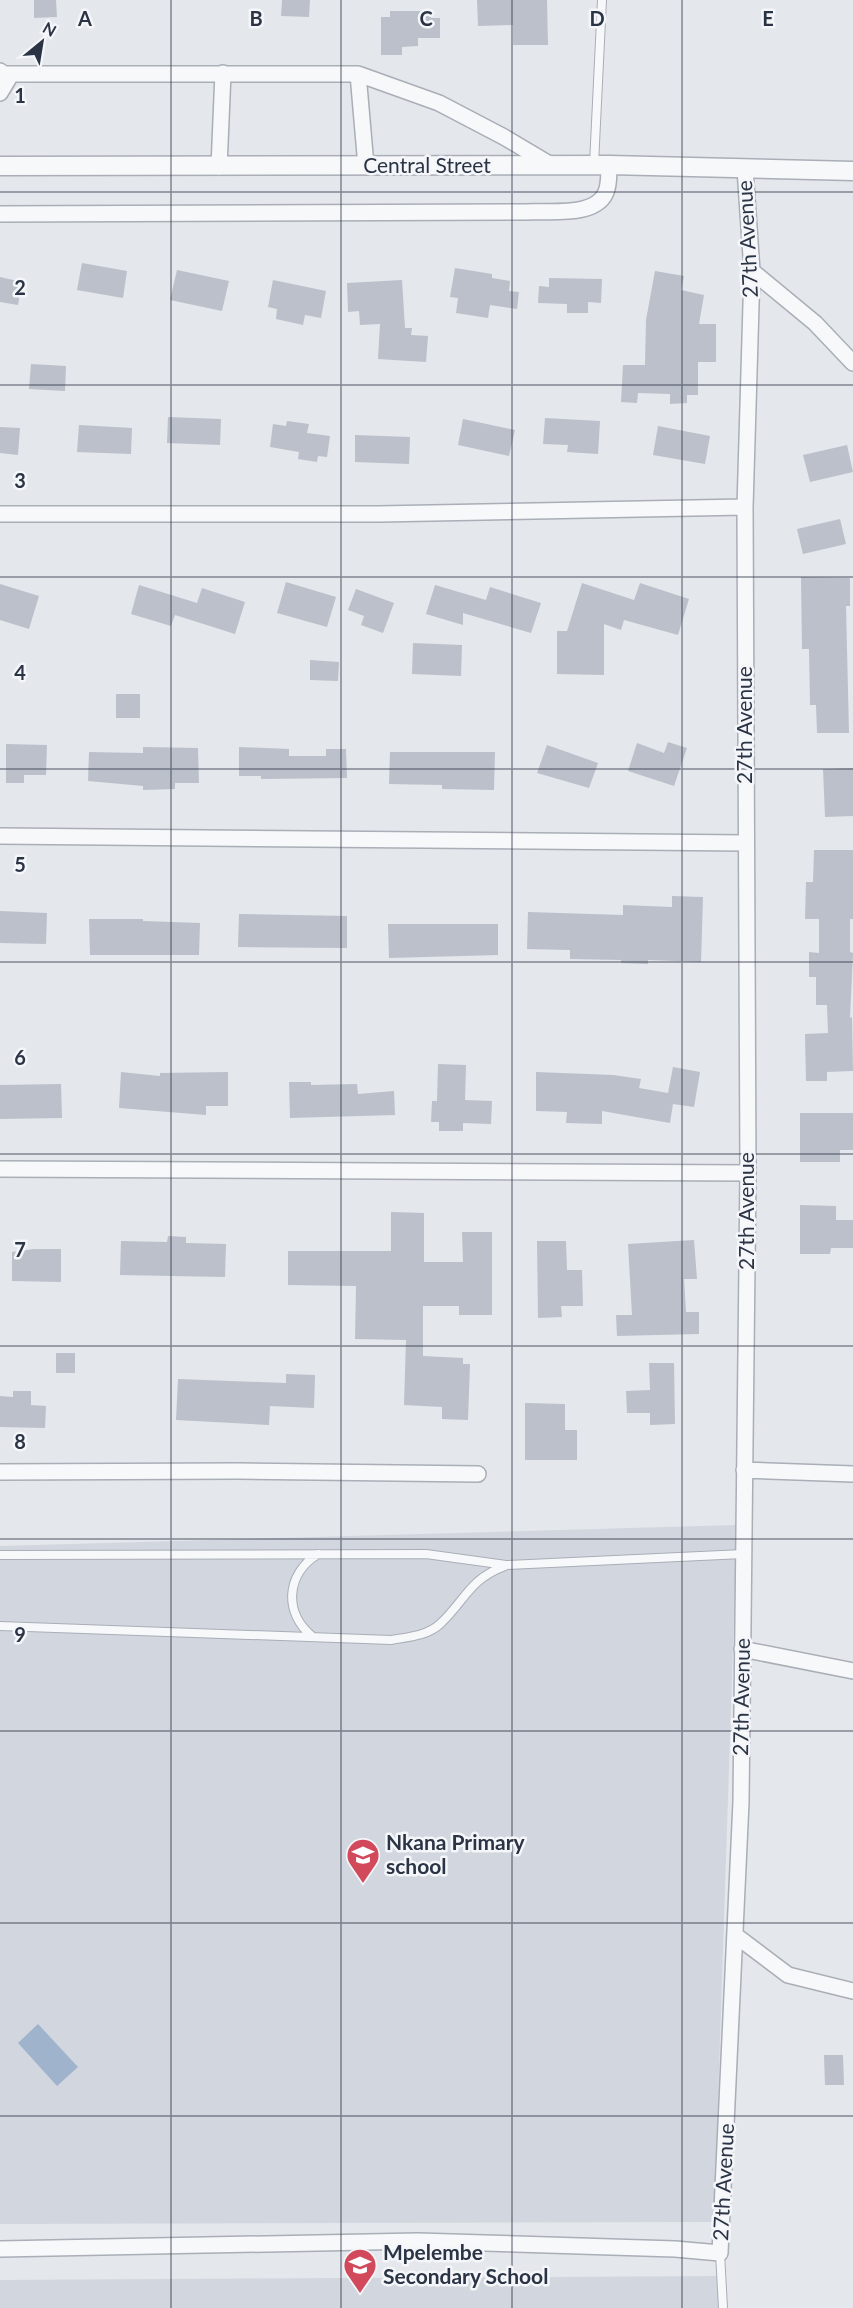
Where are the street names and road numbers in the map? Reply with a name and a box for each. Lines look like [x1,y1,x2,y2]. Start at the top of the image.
street label: Central Street [363,152,491,177]
street label: 27th Avenue [731,180,762,299]
street label: 27th Avenue [731,666,756,784]
street label: 27th Avenue [733,1152,758,1270]
street label: 27th Avenue [727,1638,754,1756]
street label: 27th Avenue [707,2122,738,2241]

